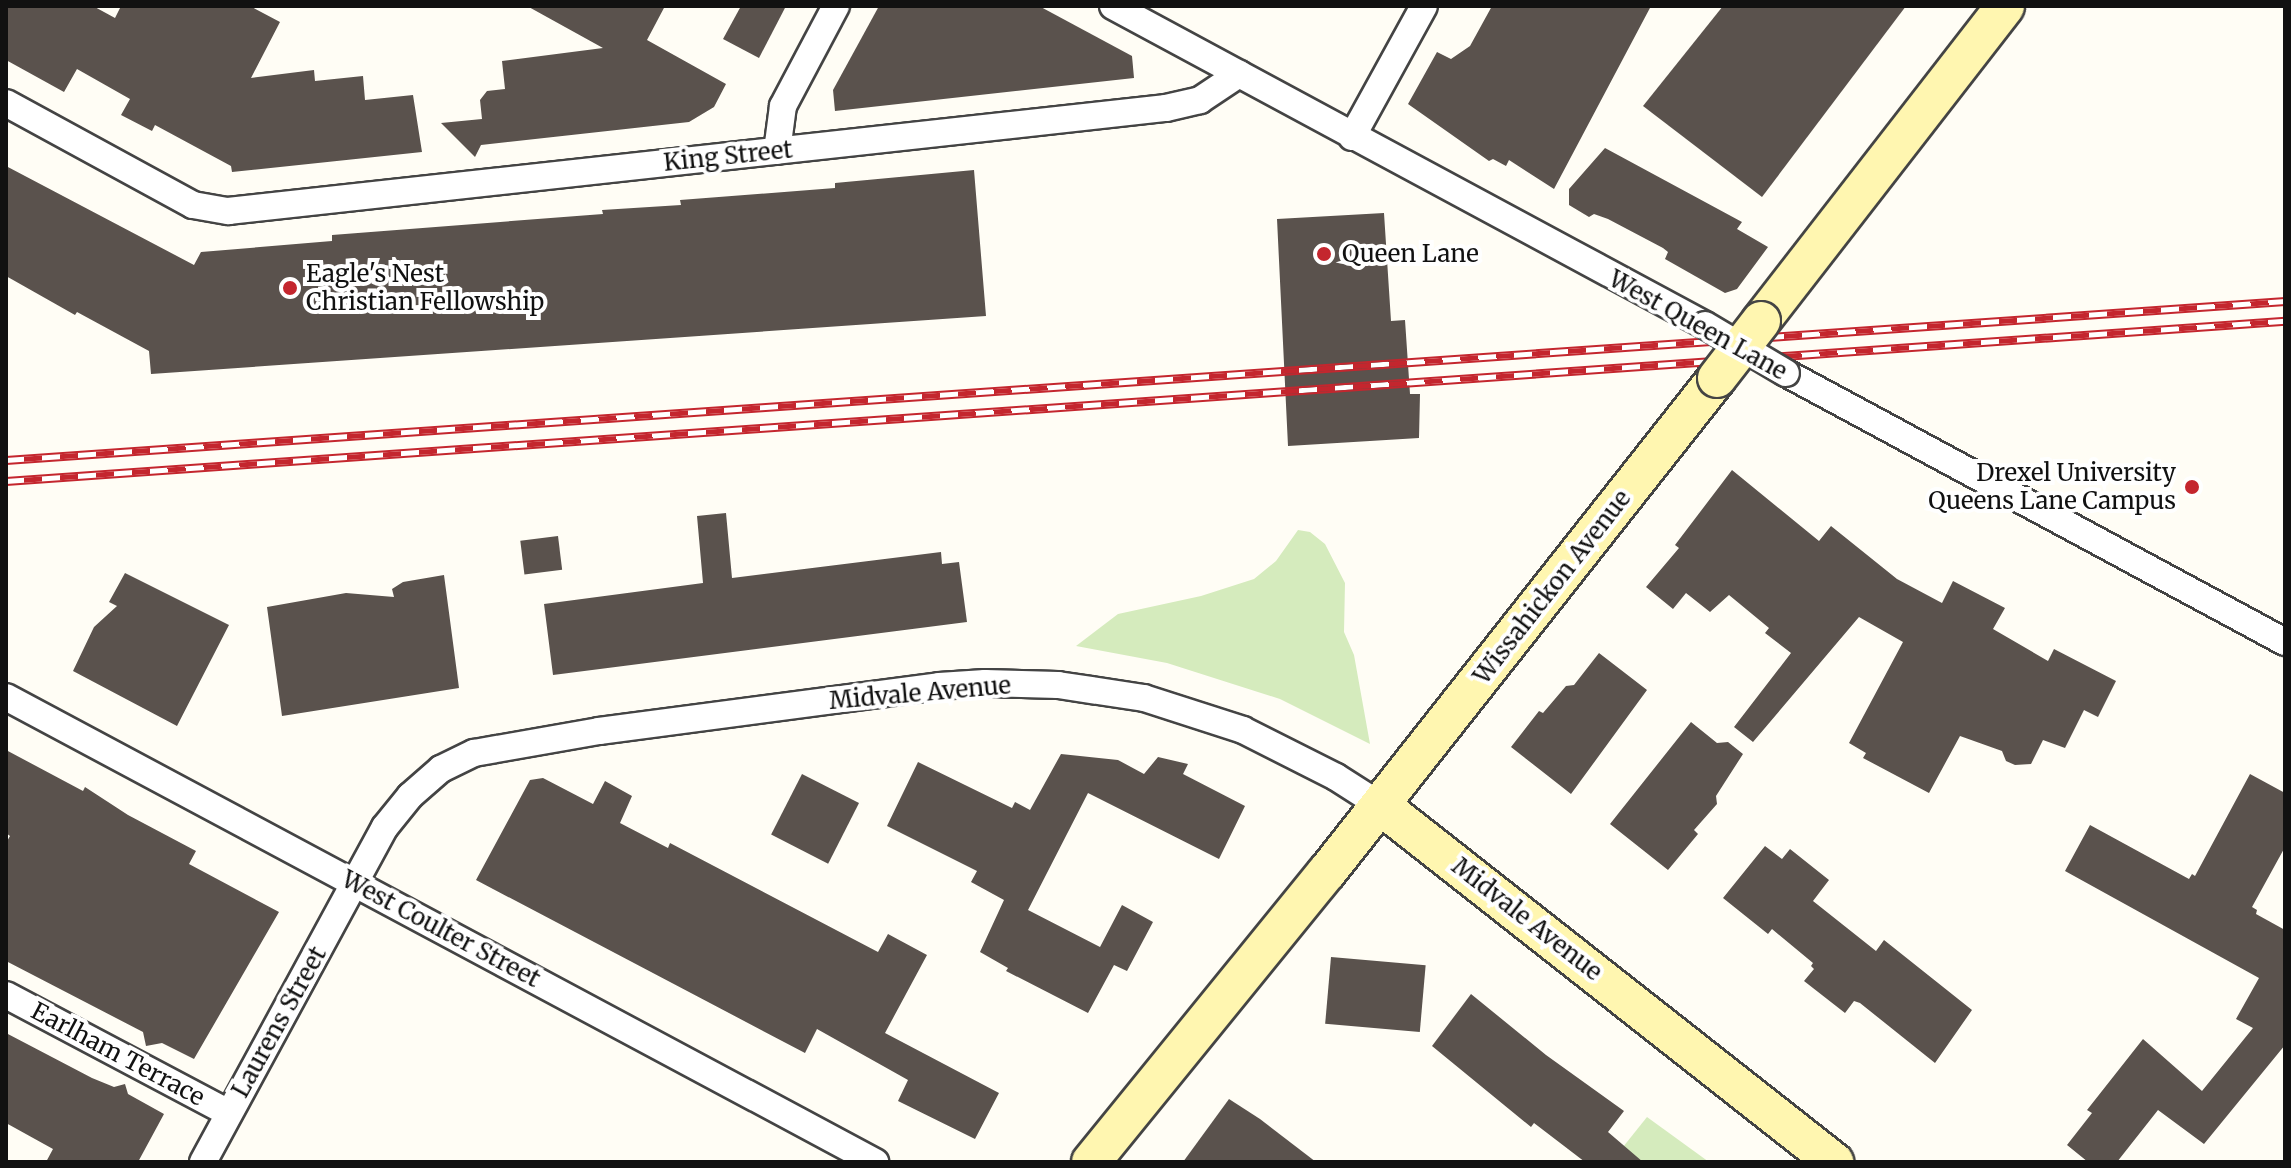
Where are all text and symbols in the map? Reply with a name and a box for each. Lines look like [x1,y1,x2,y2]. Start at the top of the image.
street label: King Street [662,135,794,177]
place label: Queen Lane [1342,240,1479,268]
marker: Queen Lane [1313,243,1335,265]
place label: Eagle's Nest Christian Fellowship [306,260,544,316]
street label: West Queen Lane [1604,264,1792,386]
marker: Eagle's Nest Christian Fellowship [281,279,299,297]
place label: Drexel University Queens Lane Campus [1928,459,2176,515]
marker: Drexel University Queens Lane Campus [2183,478,2201,496]
street label: Wissahickon Avenue [1467,484,1637,690]
street label: Midvale Avenue [828,671,1012,715]
street label: Midvale Avenue [1446,852,1608,986]
street label: West Coulter Street [337,865,545,993]
street label: Laurens Street [226,942,332,1102]
street label: Earlham Terrace [26,996,210,1112]

